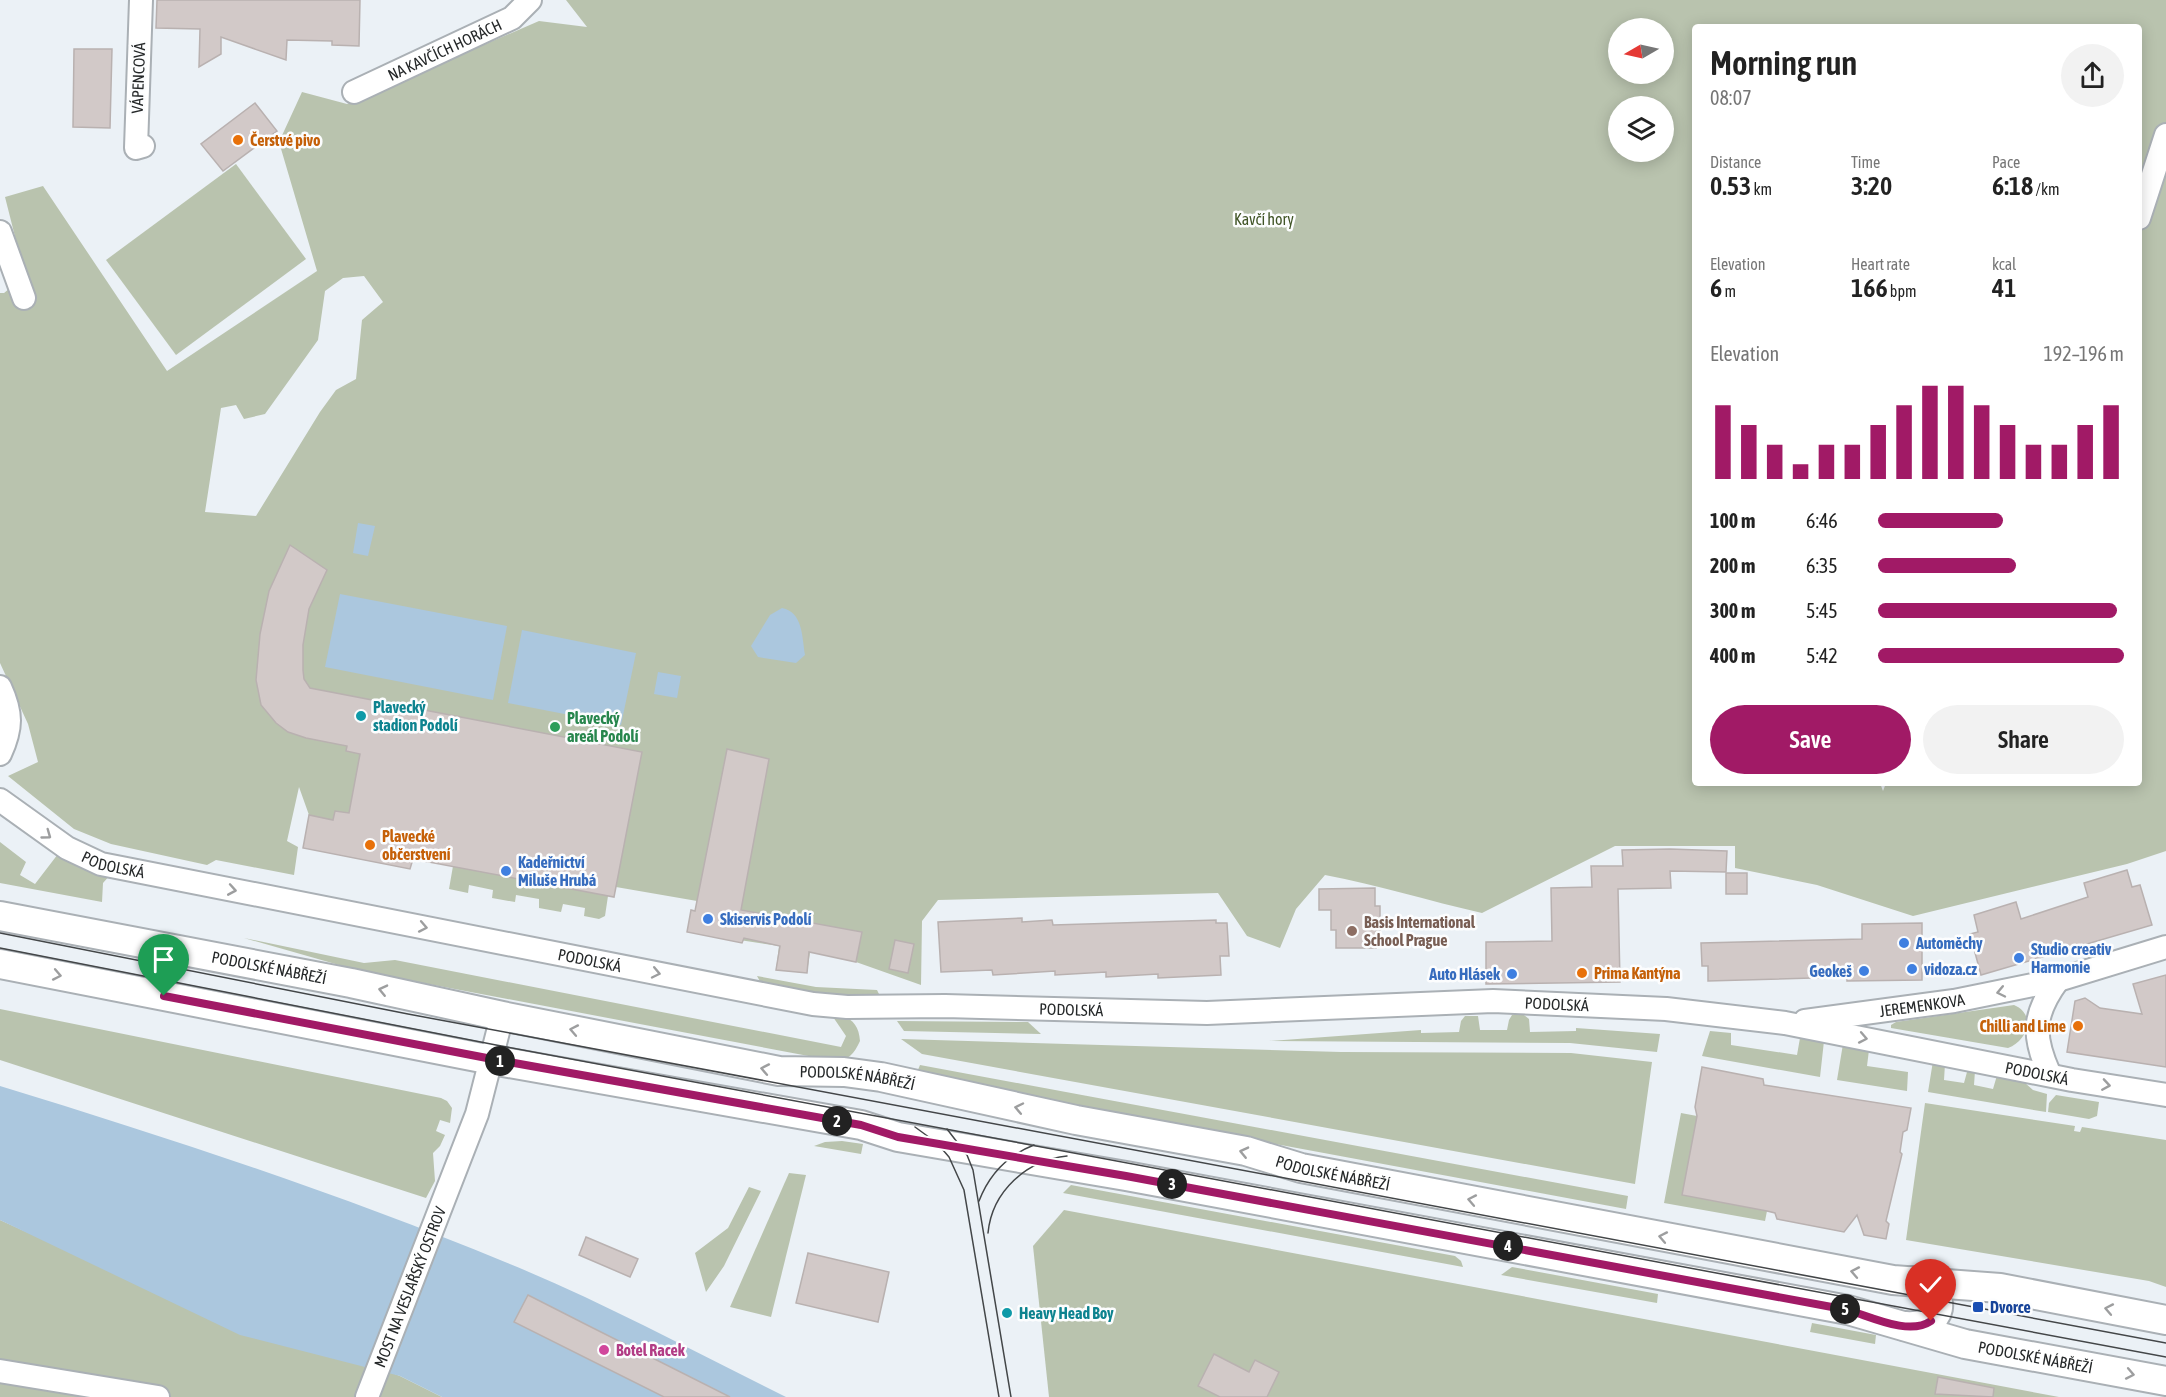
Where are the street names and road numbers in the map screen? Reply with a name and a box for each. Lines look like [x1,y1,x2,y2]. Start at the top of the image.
street label: NA KAVČÍCH HORÁCH [385,15,504,84]
street label: VÁPENCOVÁ [128,42,148,114]
street label: PODOLSKÁ [79,847,146,881]
street label: PODOLSKÁ [556,945,623,975]
street label: PODOLSKÉ NÁBŘEŽÍ [210,948,328,987]
street label: JEREMENKOVA [1878,990,1966,1020]
street label: PODOLSKÁ [1524,993,1589,1014]
street label: PODOLSKÁ [1039,1000,1104,1019]
street label: PODOLSKÁ [2004,1058,2070,1088]
street label: PODOLSKÉ NÁBŘEŽÍ [799,1062,917,1093]
street label: PODOLSKÉ NÁBŘEŽÍ [1274,1152,1392,1194]
street label: MOST NA VESLAŘSKÝ OSTROV [370,1204,449,1370]
street label: PODOLSKÉ NÁBŘEŽÍ [1977,1338,2094,1376]

